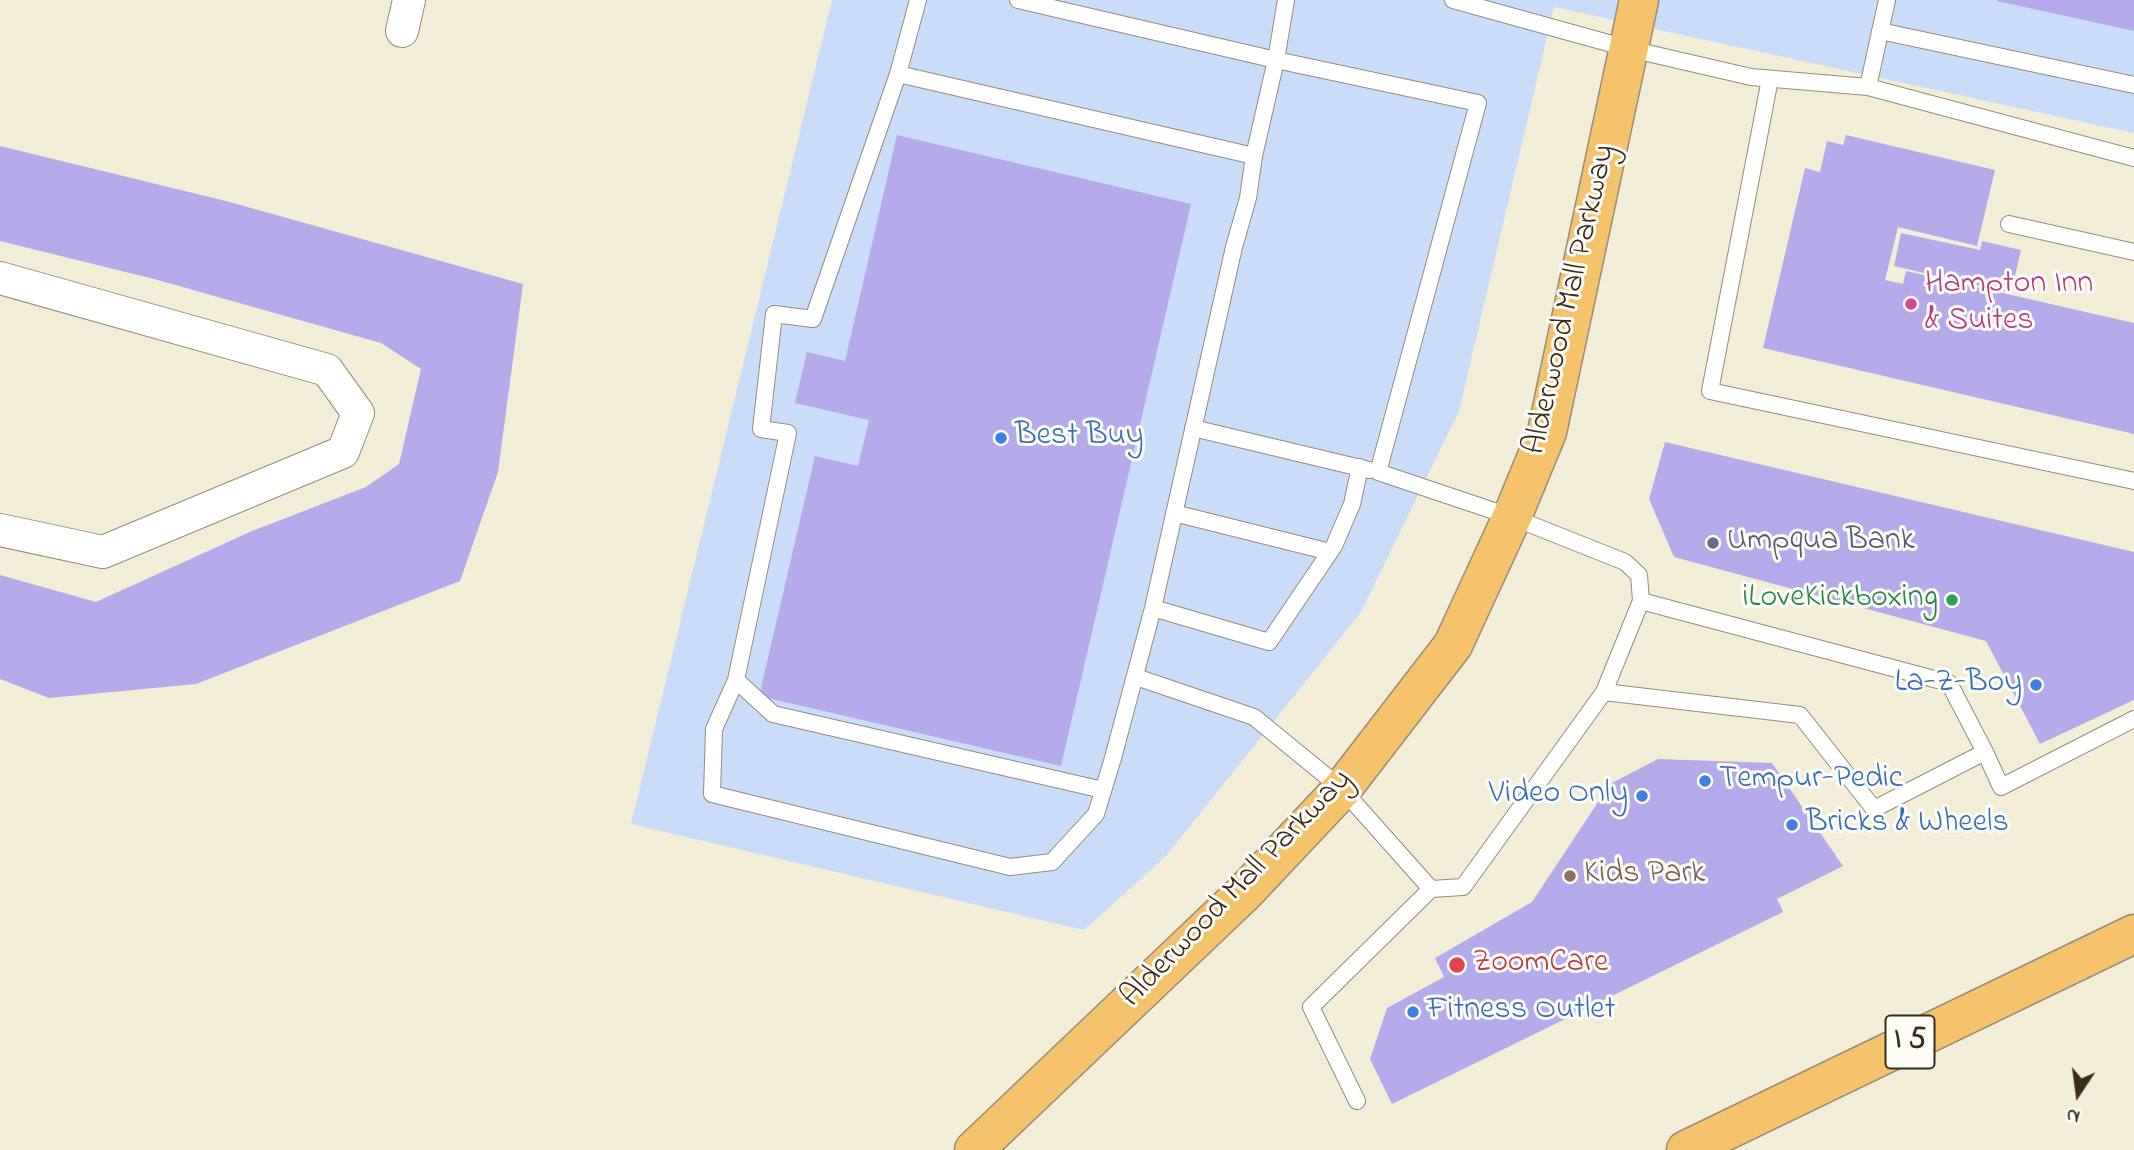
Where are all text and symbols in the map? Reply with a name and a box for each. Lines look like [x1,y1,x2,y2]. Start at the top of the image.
street label: Alderwood Mall Parkway [1518,141,1626,459]
place label: Hampton Inn & Suites [1925,267,2093,342]
marker: Hampton Inn & Suites [1903,296,1919,312]
place label: Best Buy [1015,419,1143,457]
marker: Best Buy [993,430,1009,446]
place label: Umpqua Bank [1727,524,1915,562]
marker: Umpqua Bank [1705,535,1721,551]
place label: iLoveKickboxing [1743,581,1938,619]
marker: iLoveKickboxing [1944,592,1960,608]
place label: La-Z-Boy [1895,666,2022,704]
marker: La-Z-Boy [2028,677,2044,693]
place label: Tempur-Pedic [1719,762,1903,800]
street label: Alderwood Mall Parkway [1114,763,1362,1017]
marker: Tempur-Pedic [1697,773,1713,789]
place label: Video Only [1489,777,1628,815]
marker: Video Only [1634,788,1650,804]
place label: Bricks & Wheels [1806,806,2009,844]
marker: Bricks & Wheels [1784,817,1800,833]
place label: Kids Park [1584,857,1705,895]
marker: Kids Park [1562,868,1578,884]
place label: ZoomCare [1473,946,1608,984]
marker: ZoomCare [1447,955,1467,975]
place label: Fitness Outlet [1427,993,1615,1031]
marker: Fitness Outlet [1405,1004,1421,1020]
road number: I 5 [1885,1016,1934,1068]
north arrow [2043,1059,2113,1129]
text: N [2064,1100,2082,1130]

